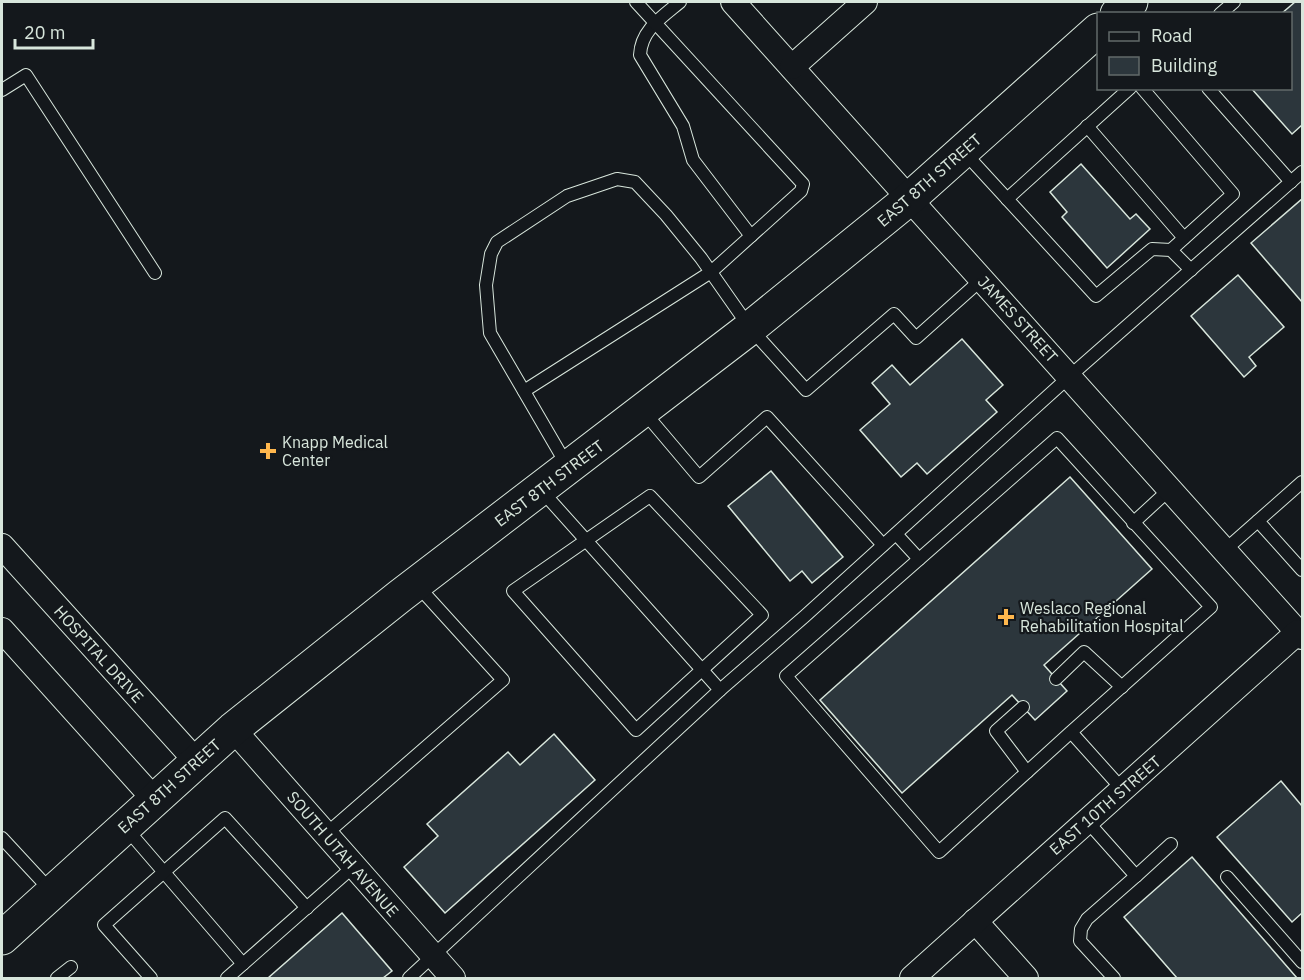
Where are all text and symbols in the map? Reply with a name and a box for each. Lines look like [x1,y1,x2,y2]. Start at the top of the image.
scale bar [15,12,93,50]
legend [1097,12,1292,90]
text: 20 m [24,21,66,44]
text: Road [1151,24,1192,47]
text: Building [1151,54,1218,77]
street label: EAST 8TH STREET [873,129,985,231]
street label: JAMES STREET [974,271,1062,367]
place label: Knapp Medical Center [282,432,388,470]
street label: EAST 8TH STREET [490,435,608,531]
marker: Knapp Medical Center [259,442,277,460]
place label: Weslaco Regional Rehabilitation Hospital [1020,598,1184,636]
street label: HOSPITAL DRIVE [50,601,148,707]
marker: Weslaco Regional Rehabilitation Hospital [997,608,1015,626]
street label: EAST 8TH STREET [113,734,225,838]
street label: EAST 10TH STREET [1045,751,1165,859]
street label: SOUTH UTAH AVENUE [283,787,403,921]

